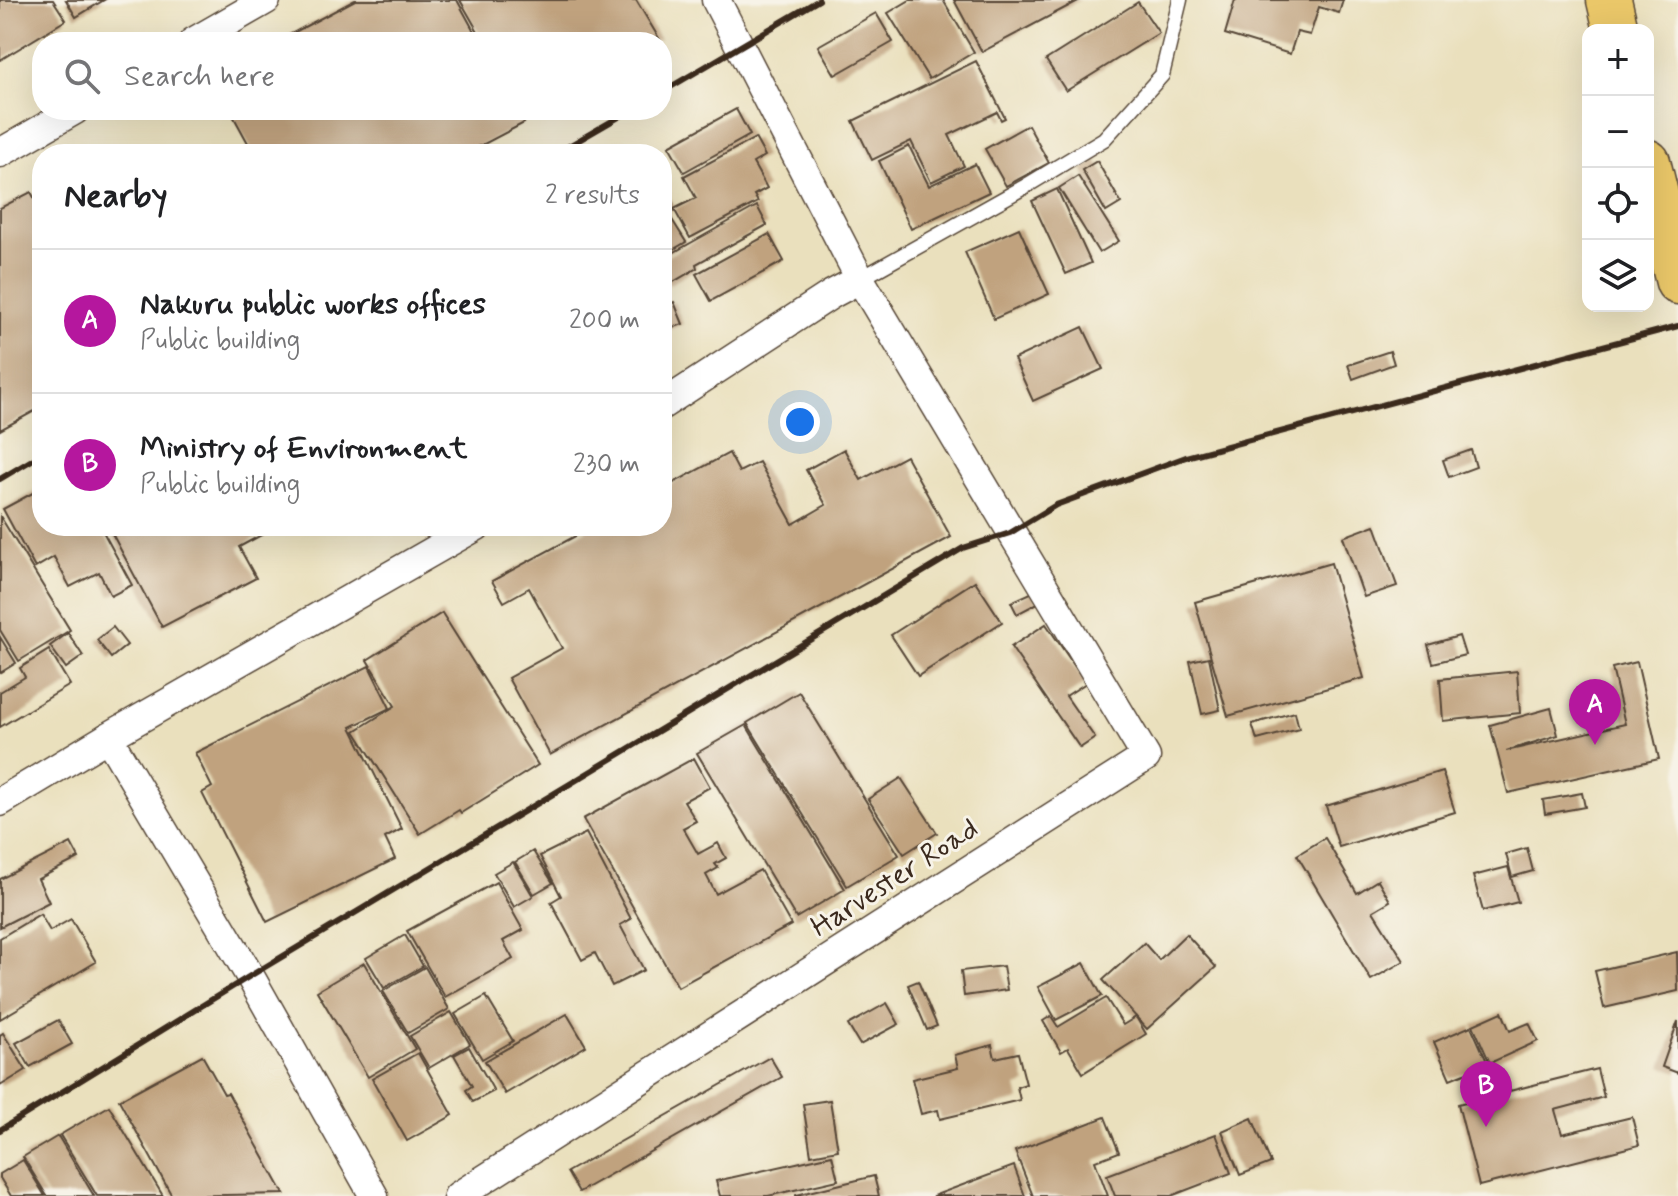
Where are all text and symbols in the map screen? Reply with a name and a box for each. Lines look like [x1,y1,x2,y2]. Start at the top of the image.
map controls [1582,24,1654,312]
button: + [1582,24,1654,96]
search box [32,32,672,120]
icon: search [60,54,104,98]
text: Search here [124,57,275,96]
button: − [1582,96,1654,168]
button: locate [1582,168,1654,240]
text: Nearby [64,174,168,219]
text: 2 results [545,179,640,213]
button: layers [1582,240,1654,312]
text: Nakuru public works offices [140,285,486,324]
text: A [81,304,99,338]
text: 200 m [569,304,640,338]
text: Public building [140,324,300,358]
your location [780,402,820,442]
text: Ministry of Environment [140,429,467,468]
text: B [82,448,98,482]
text: 230 m [573,448,640,482]
text: Public building [140,468,300,502]
pin: A [1569,679,1621,745]
street label: Harvester Road [804,810,986,947]
pin: B [1460,1061,1512,1127]

